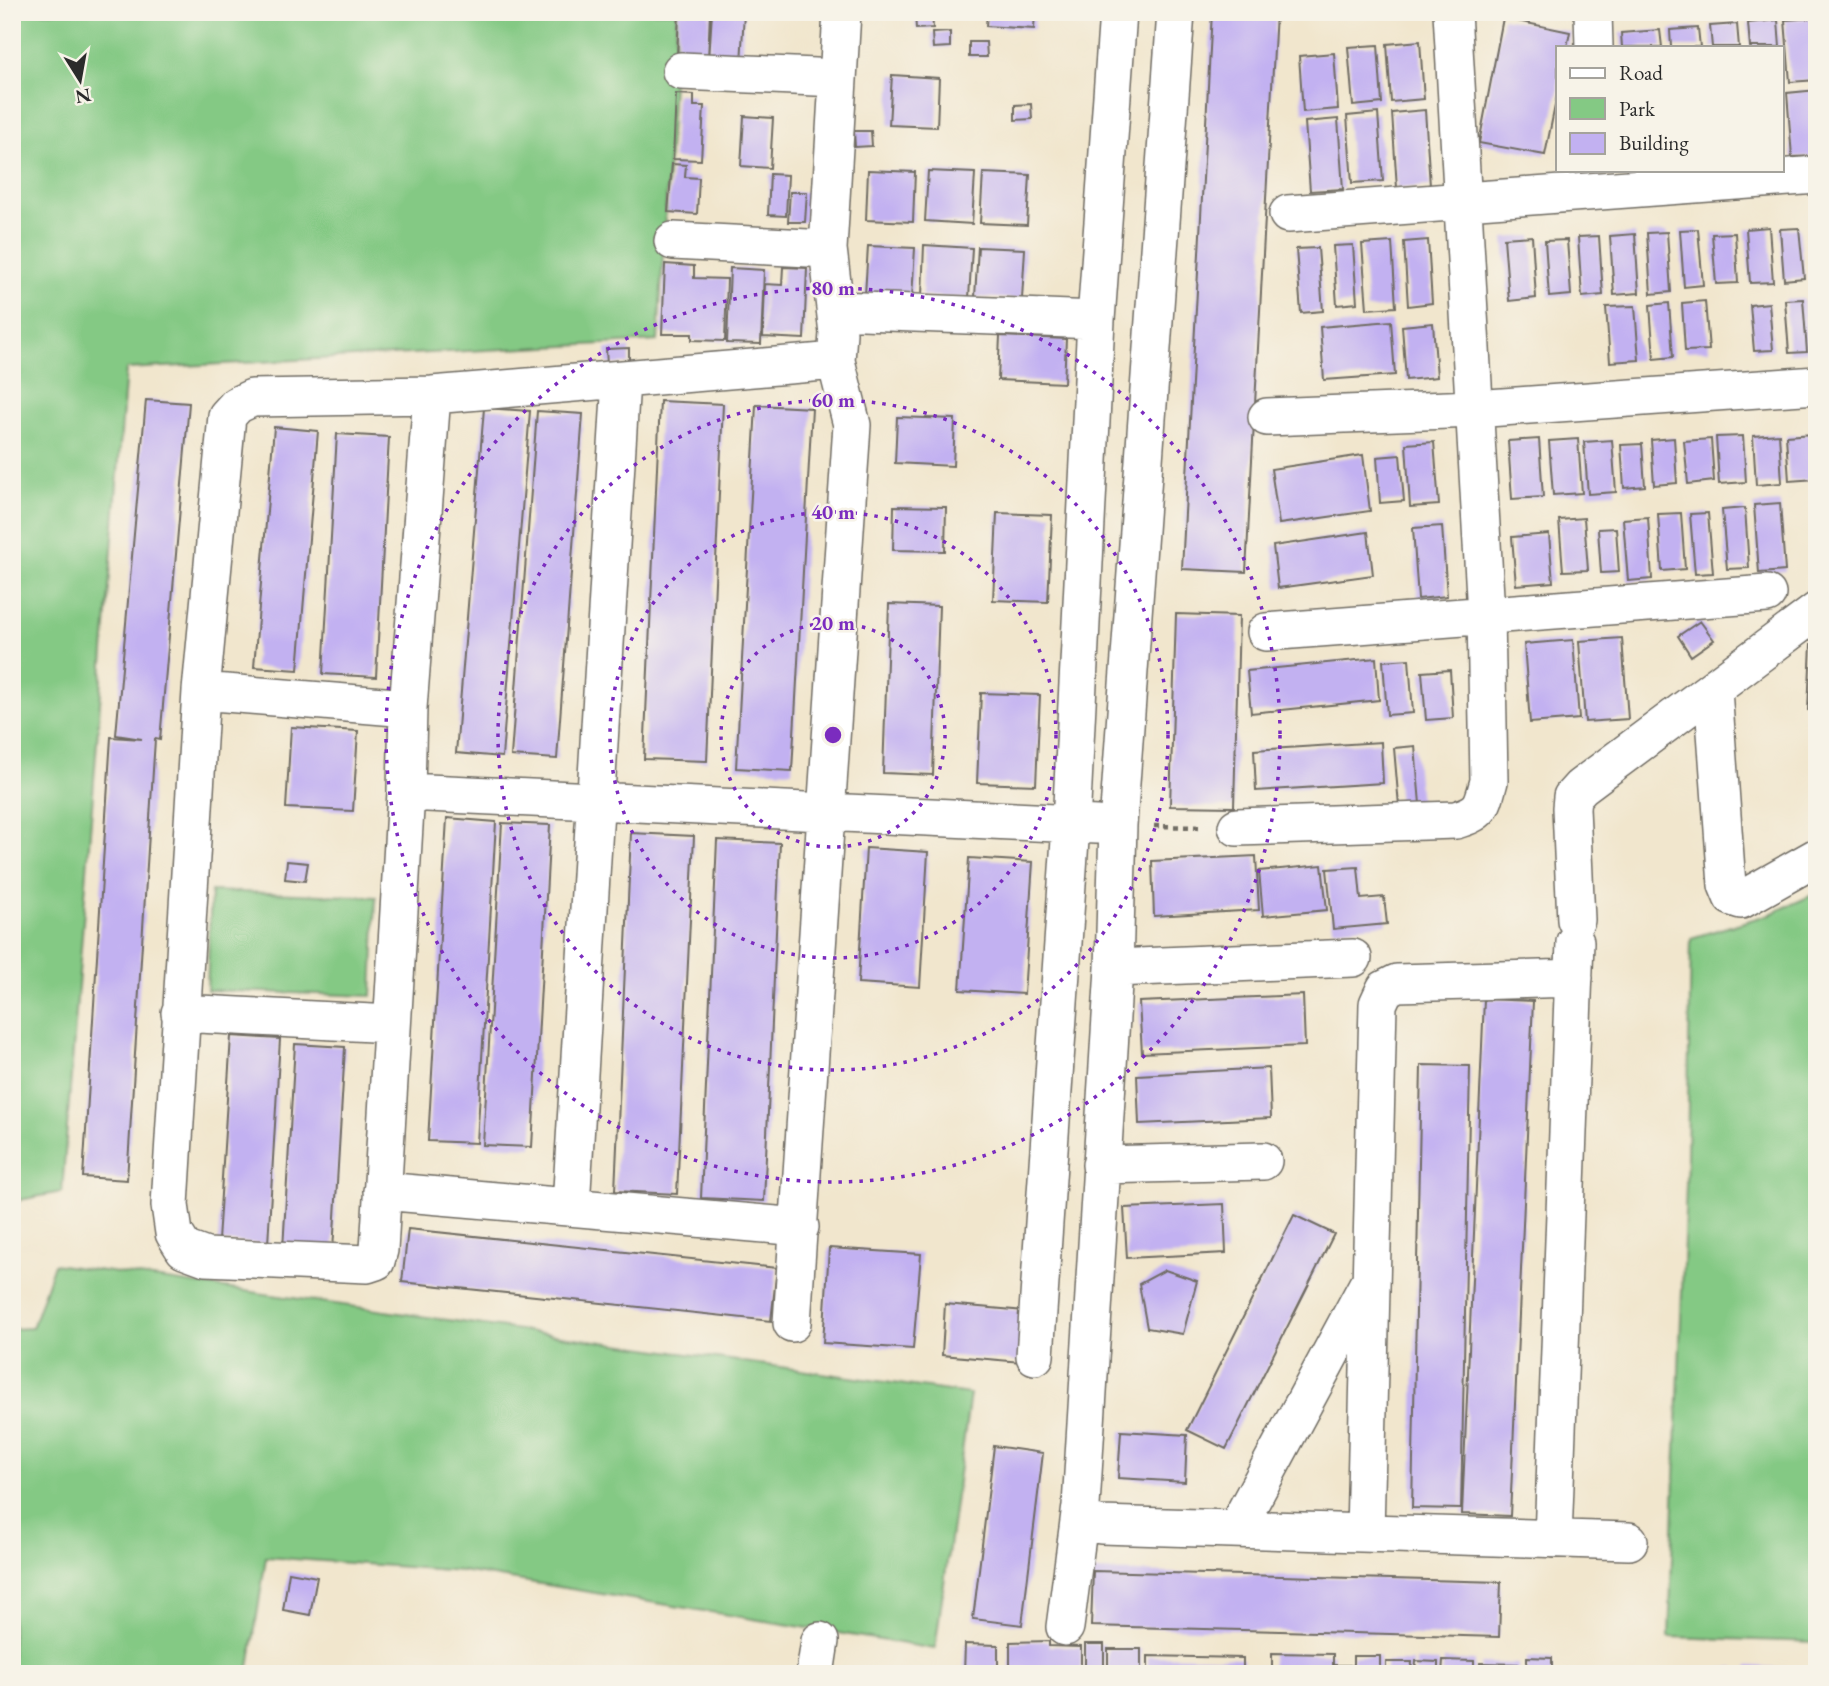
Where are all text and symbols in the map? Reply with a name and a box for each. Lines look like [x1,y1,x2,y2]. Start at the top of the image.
north arrow [46,46,116,116]
legend [1556,46,1784,172]
text: Road [1619,59,1663,86]
text: N [73,82,93,110]
text: Park [1619,95,1656,122]
text: Building [1619,129,1689,156]
text: 80 m [811,274,855,301]
text: 60 m [811,386,855,413]
text: 40 m [811,498,855,525]
text: 20 m [811,609,855,636]
centre of rings [821,723,845,747]

